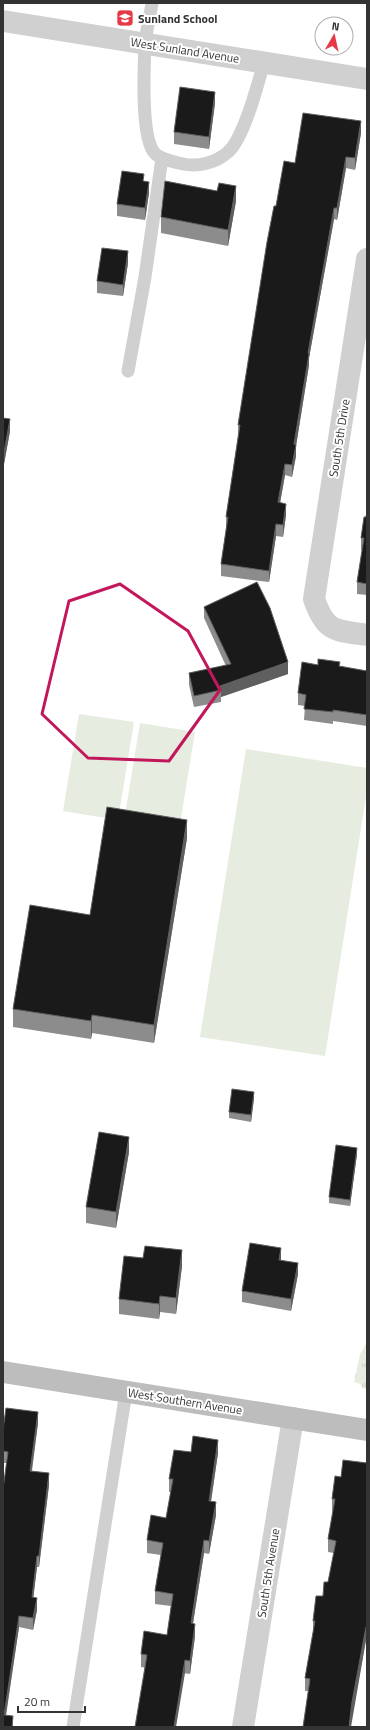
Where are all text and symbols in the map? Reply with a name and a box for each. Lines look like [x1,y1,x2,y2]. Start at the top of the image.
school or university icon: Sunland School [115,8,135,28]
place label: Sunland School [138,9,218,28]
north arrow [314,16,354,56]
text: N [331,18,341,35]
street label: West Sunland Avenue [129,32,241,68]
street label: South 5th Drive [323,398,355,478]
street label: West Southern Avenue [126,1383,244,1419]
street label: South 5th Avenue [252,1527,284,1619]
scale bar [18,1688,85,1714]
text: 20 m [24,1692,50,1711]

